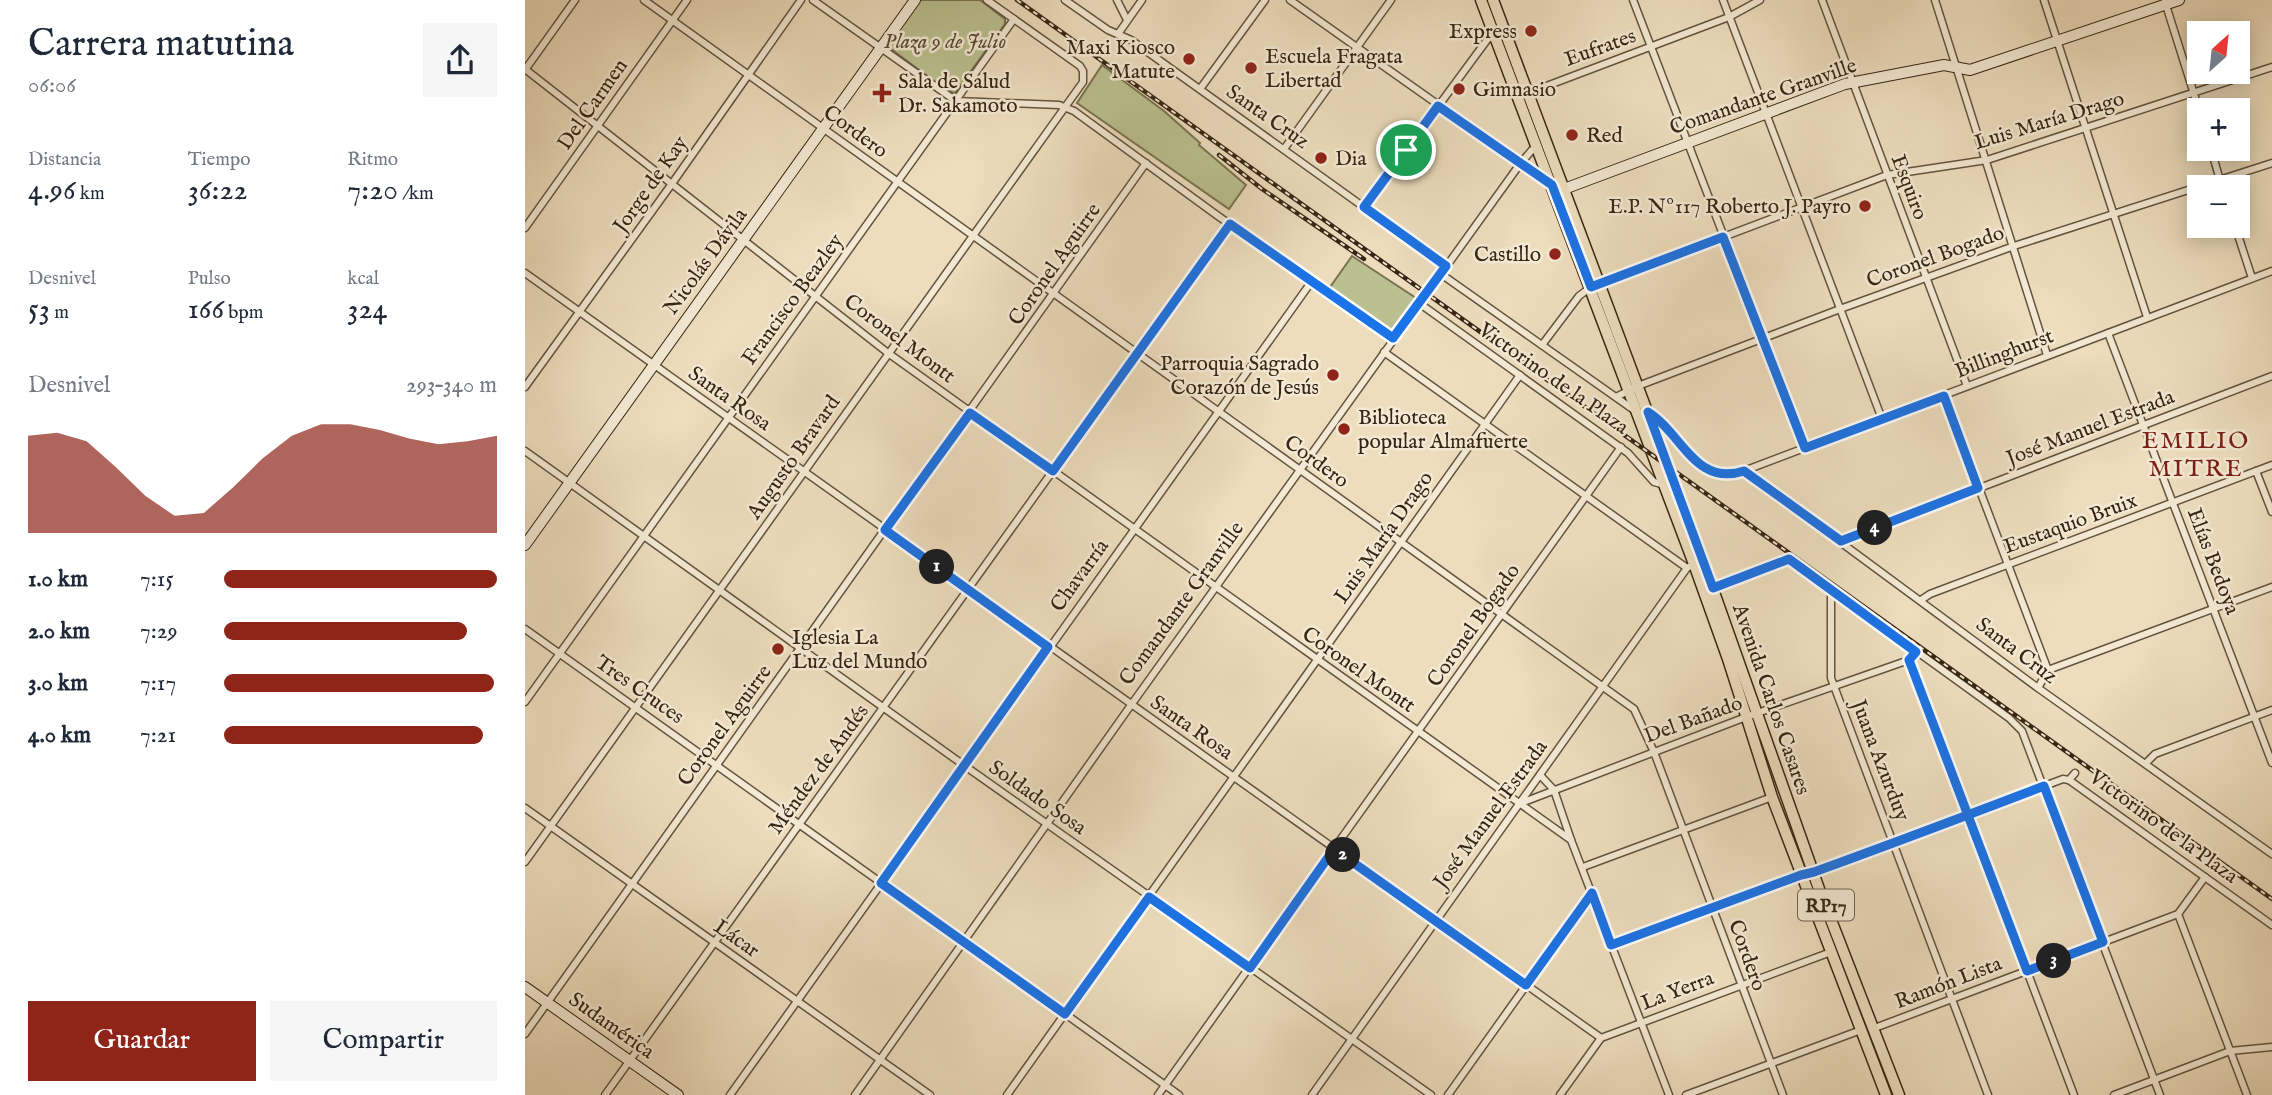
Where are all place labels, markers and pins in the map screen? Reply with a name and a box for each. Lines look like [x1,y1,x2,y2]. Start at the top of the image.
place label: Express [1449,19,1517,46]
marker: Express [1523,23,1539,39]
place label: Maxi Kiosco Matute [1066,35,1175,86]
place label: Escuela Fragata Libertad [1265,44,1403,95]
marker: Maxi Kiosco Matute [1181,51,1197,67]
marker: Escuela Fragata Libertad [1243,60,1259,76]
place label: Sala de Salud Dr. Sakamoto [898,69,1018,120]
place label: Gimnasio [1473,77,1556,104]
marker: Gimnasio [1451,81,1467,97]
marker: Sala de Salud Dr. Sakamoto [872,83,892,103]
pin [1376,120,1436,180]
place label: Red [1586,123,1624,150]
marker: Red [1564,127,1580,143]
place label: Dia [1335,146,1367,173]
marker: Dia [1313,150,1329,166]
place label: E.P. Nº117 Roberto J. Payro [1608,194,1851,221]
marker: E.P. Nº117 Roberto J. Payro [1857,198,1873,214]
place label: Castillo [1474,242,1541,269]
marker: Castillo [1547,246,1563,262]
place label: Parroquia Sagrado Corazón de Jesús [1160,351,1319,402]
marker: Parroquia Sagrado Corazón de Jesús [1325,367,1341,383]
place label: Biblioteca popular Almafuerte [1358,405,1528,456]
marker: Biblioteca popular Almafuerte [1336,421,1352,437]
pin: 4 [1857,510,1893,546]
pin: 1 [919,550,955,584]
place label: Iglesia La Luz del Mundo [792,625,927,676]
marker: Iglesia La Luz del Mundo [770,641,786,657]
pin: 2 [1325,838,1361,872]
pin: 3 [2037,944,2071,978]

